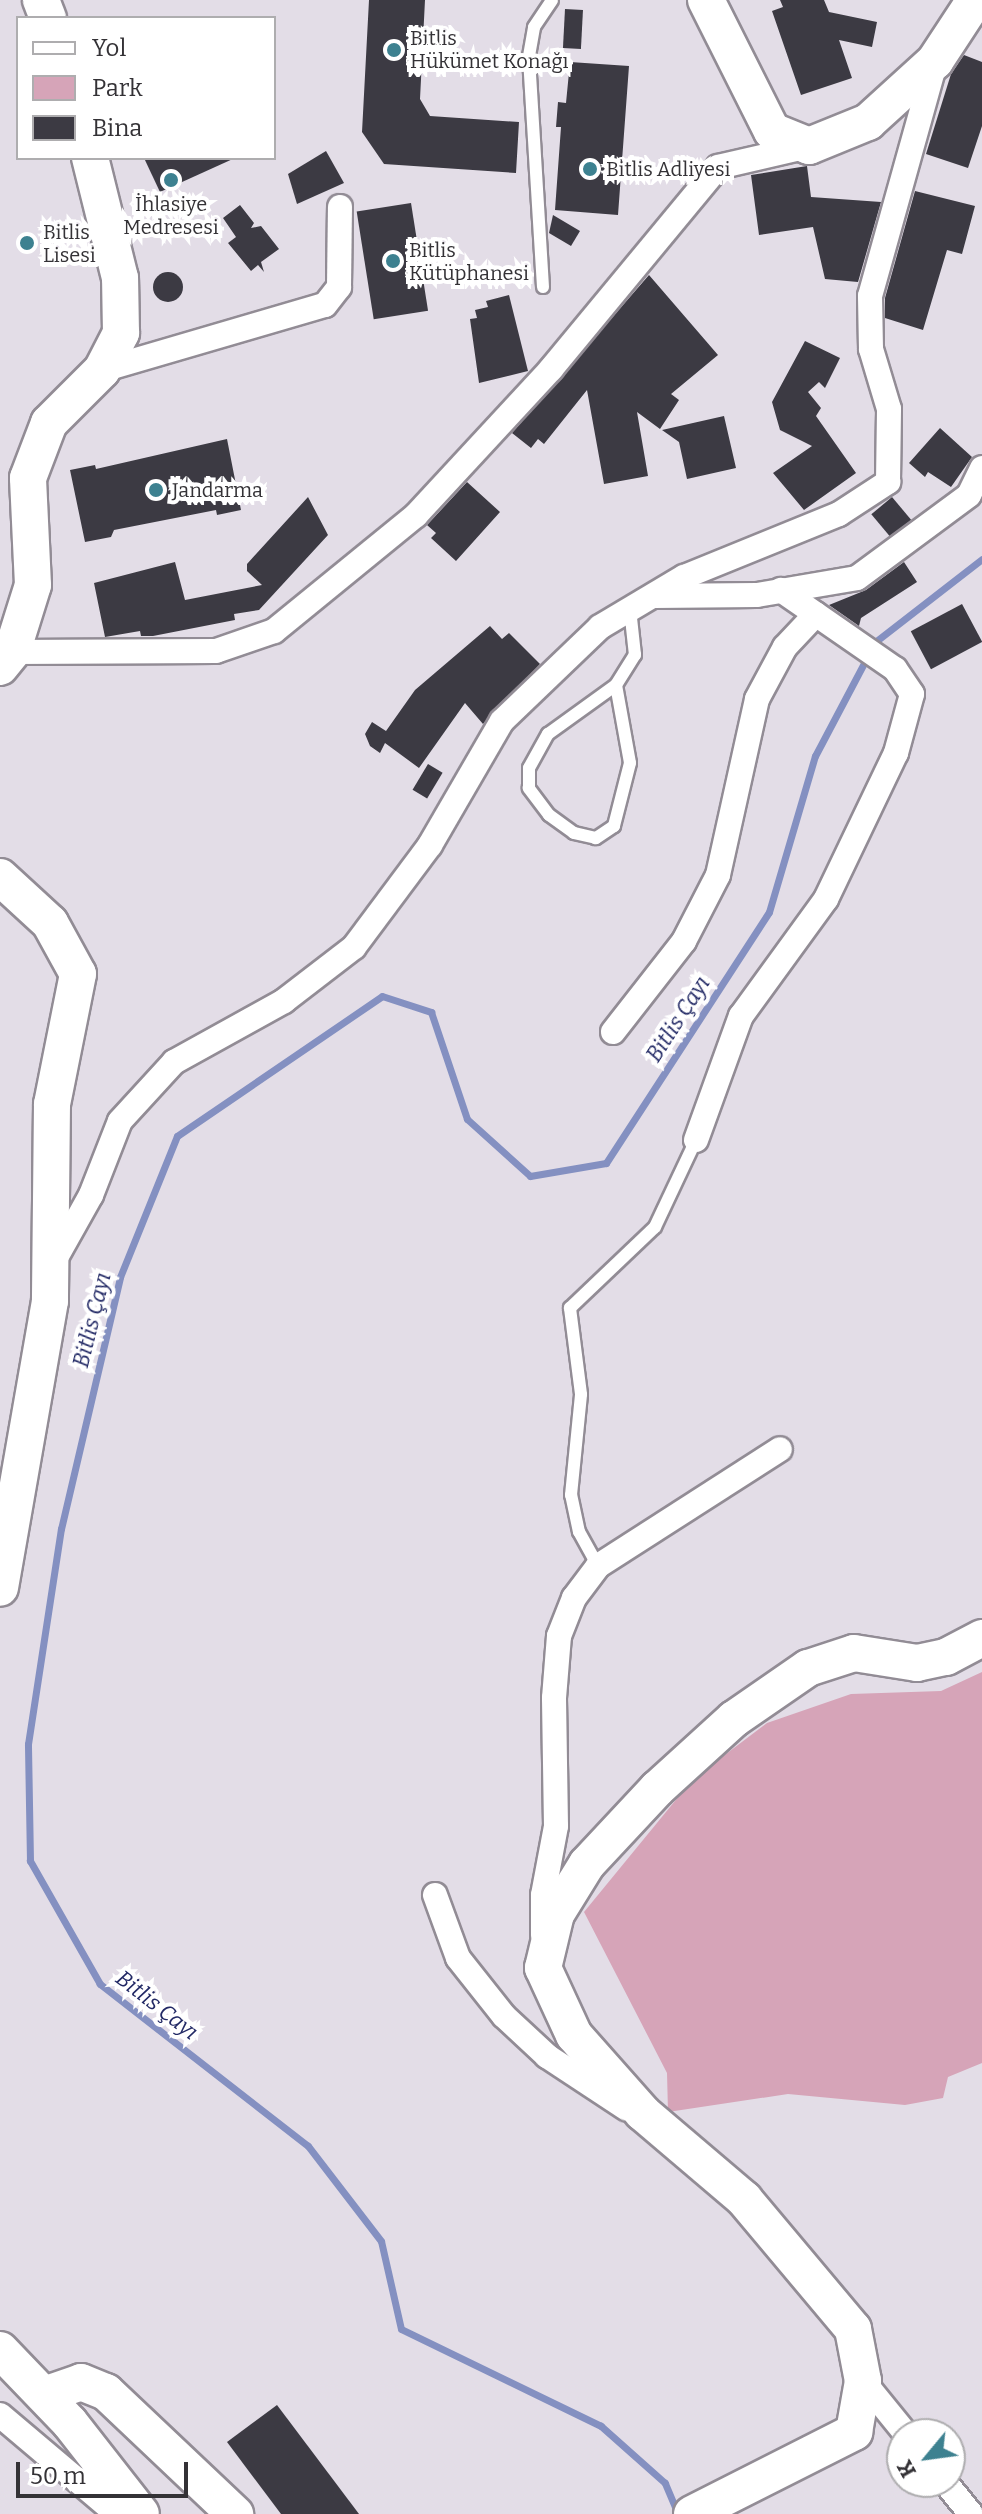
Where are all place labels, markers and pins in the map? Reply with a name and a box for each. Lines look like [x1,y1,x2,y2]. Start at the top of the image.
place label: Bitlis Hükümet Konağı [410,26,568,73]
marker: Bitlis Hükümet Konağı [385,41,403,59]
place label: Bitlis Adliyesi [606,157,730,181]
marker: Bitlis Adliyesi [581,160,599,178]
marker: İhlasiye Medresesi [162,171,180,189]
place label: İhlasiye Medresesi [123,192,219,239]
place label: Bitlis Lisesi [43,220,96,267]
marker: Bitlis Lisesi [18,234,36,252]
place label: Bitlis Kütüphanesi [409,238,529,285]
marker: Bitlis Kütüphanesi [384,252,402,270]
place label: Jandarma [172,478,263,502]
marker: Jandarma [147,481,165,499]

